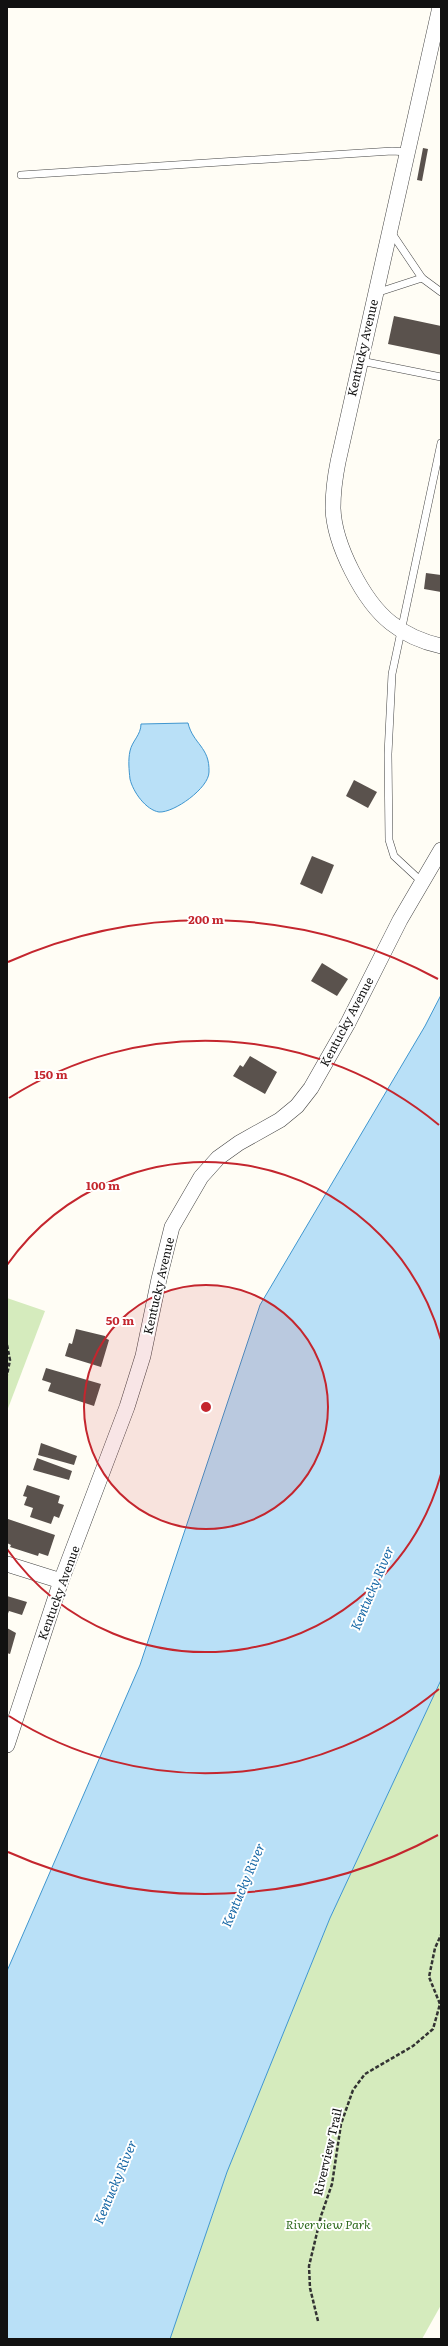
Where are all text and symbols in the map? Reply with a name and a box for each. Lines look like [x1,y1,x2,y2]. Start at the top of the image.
street label: Kentucky Avenue [342,297,382,398]
text: 200 m [188,910,224,928]
street label: Kentucky Avenue [315,973,377,1070]
text: 150 m [34,1065,68,1083]
text: 100 m [86,1176,120,1194]
street label: Kentucky Avenue [138,1235,178,1336]
text: 50 m [106,1311,134,1329]
centre of rings [199,1400,213,1414]
street label: Kentucky Avenue [33,1543,84,1642]
water label: Kentucky River [345,1543,398,1633]
water label: Kentucky River [216,1840,269,1930]
street label: Riverview Trail [308,2106,346,2197]
water label: Kentucky River [88,2137,141,2227]
park label: Riverview Park [285,2215,371,2233]

